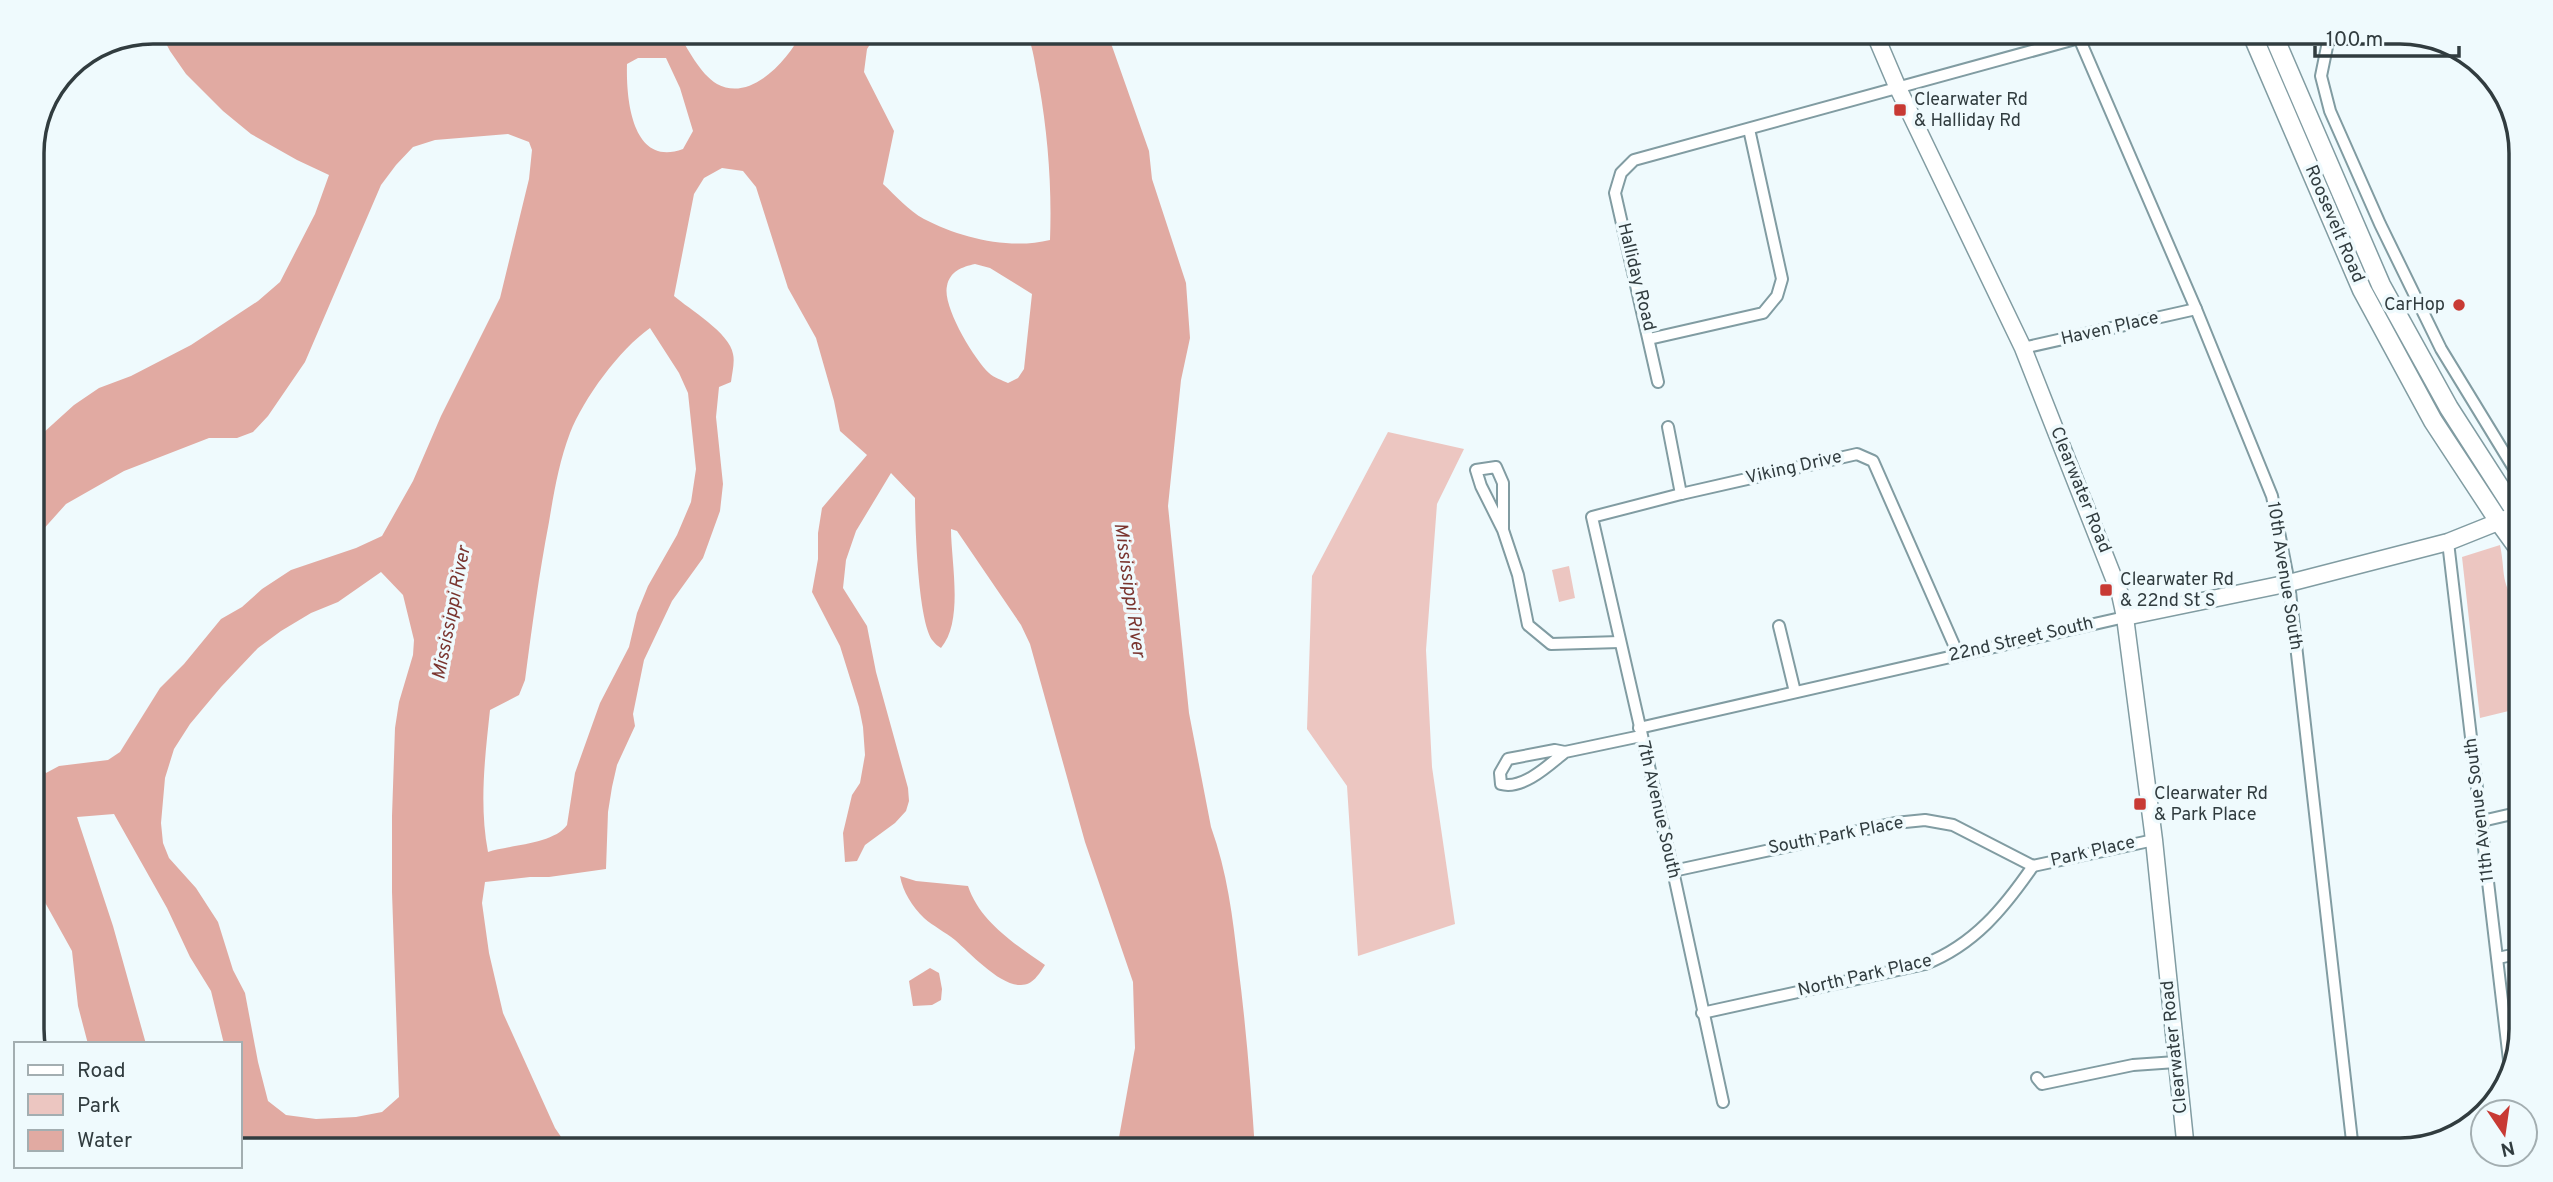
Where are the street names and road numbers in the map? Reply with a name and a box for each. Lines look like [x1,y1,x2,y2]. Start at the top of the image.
street label: Roosevelt Road [2299,162,2369,286]
street label: Halliday Road [1611,221,1661,333]
street label: Haven Place [2059,307,2161,351]
street label: Clearwater Road [2044,424,2116,556]
street label: Viking Drive [1744,446,1844,490]
street label: 10th Avenue South [2261,500,2307,652]
street label: 22nd Street South [1946,612,2096,668]
street label: 11th Avenue South [2460,737,2500,883]
street label: 7th Avenue South [1631,739,1685,881]
street label: South Park Place [1766,812,1906,860]
street label: Park Place [2049,831,2137,873]
street label: North Park Place [1796,949,1934,1003]
street label: Clearwater Road [2157,979,2193,1115]

